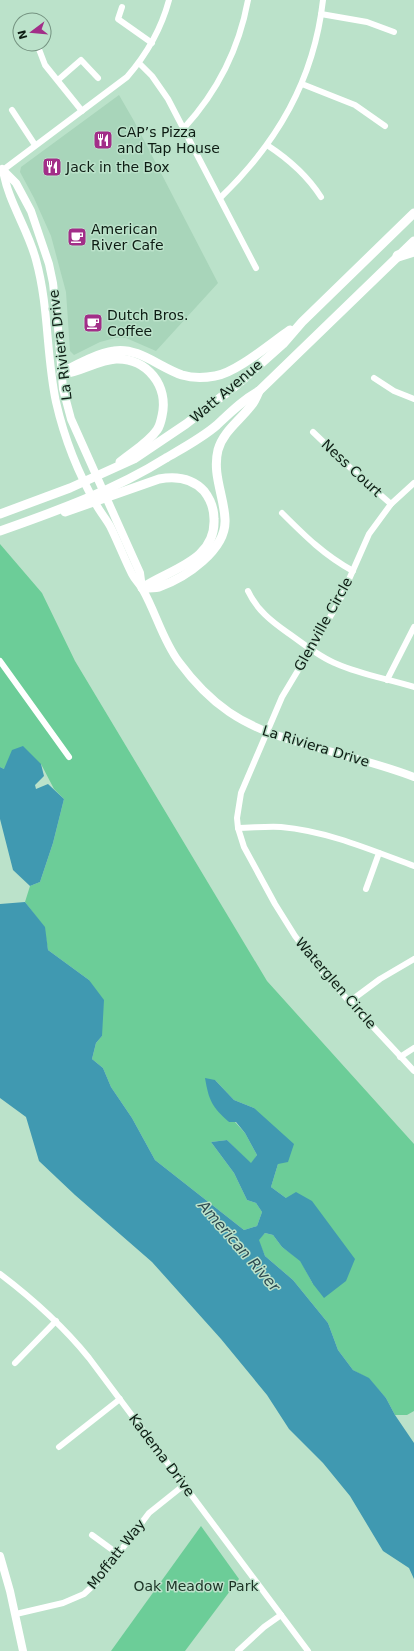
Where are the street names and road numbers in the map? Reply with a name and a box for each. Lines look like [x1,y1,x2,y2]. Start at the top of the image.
street label: La Riviera Drive [45,289,75,401]
street label: Watt Avenue [187,356,265,426]
street label: Ness Court [319,436,386,500]
street label: Glenville Circle [291,574,355,674]
street label: La Riviera Drive [260,722,372,770]
street label: Waterglen Circle [292,934,380,1032]
street label: Kadema Drive [126,1411,198,1499]
street label: Moffatt Way [84,1516,148,1592]

